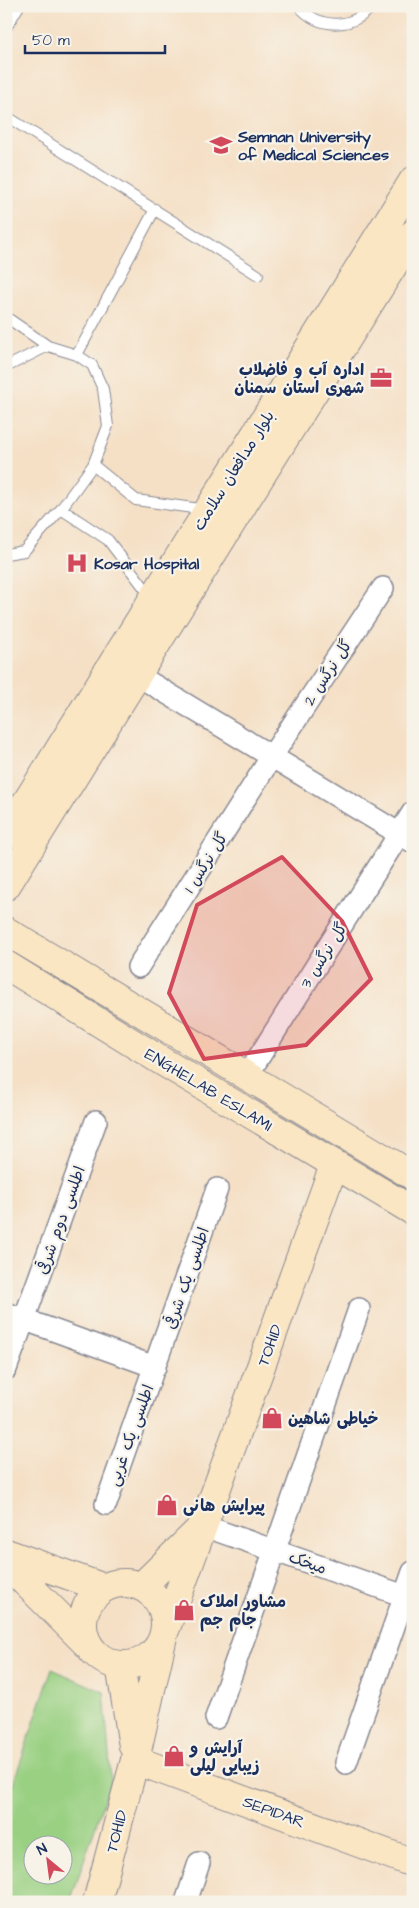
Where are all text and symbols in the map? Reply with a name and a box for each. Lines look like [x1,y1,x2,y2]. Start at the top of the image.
scale bar [25,22,165,54]
text: 50 m [32,30,70,51]
place label: Semnan University of Medical Sciences [237,126,389,166]
school or university icon: Semnan University of Medical Sciences [208,132,234,158]
place label: اداره آب و فاضلاب شهری استان سمنان [234,359,364,399]
office icon: اداره آب و فاضلاب شهری استان سمنان [368,365,394,391]
street label: بلوار مدافعان سلامت [188,406,280,535]
hospital icon: Kosar Hospital [64,550,90,576]
place label: Kosar Hospital [94,553,200,575]
street label: گل نرگس 2 [298,635,358,710]
street label: گل نرگس 1 [179,828,233,897]
street label: گل نرگس 3 [295,918,353,993]
street label: ENGHELAB ESLAMI [140,1043,277,1137]
street label: اطلسی دوم شرقی [31,1163,92,1278]
street label: اطلسی یک شرقی [159,1224,215,1332]
street label: TOHID [252,1321,288,1369]
street label: اطلسی یک غربی [102,1382,160,1489]
shop icon: خیاطی شاهین [259,1405,285,1431]
place label: خیاطی شاهین [288,1408,378,1430]
shop icon: پیرایش هانی [154,1492,180,1518]
place label: پیرایش هانی [183,1495,265,1517]
street label: میخک [286,1546,330,1580]
place label: مشاور املاک جام جم [200,1591,286,1632]
shop icon: مشاور املاک جام جم [171,1597,197,1623]
place label: آرایش و زیبایی لیلی [189,1737,259,1777]
shop icon: آرایش و زیبایی لیلی [161,1743,187,1769]
street label: SEPIDAR [240,1791,308,1833]
street label: TOHID [101,1808,133,1855]
north arrow [22,1836,72,1886]
text: N [33,1839,51,1860]

